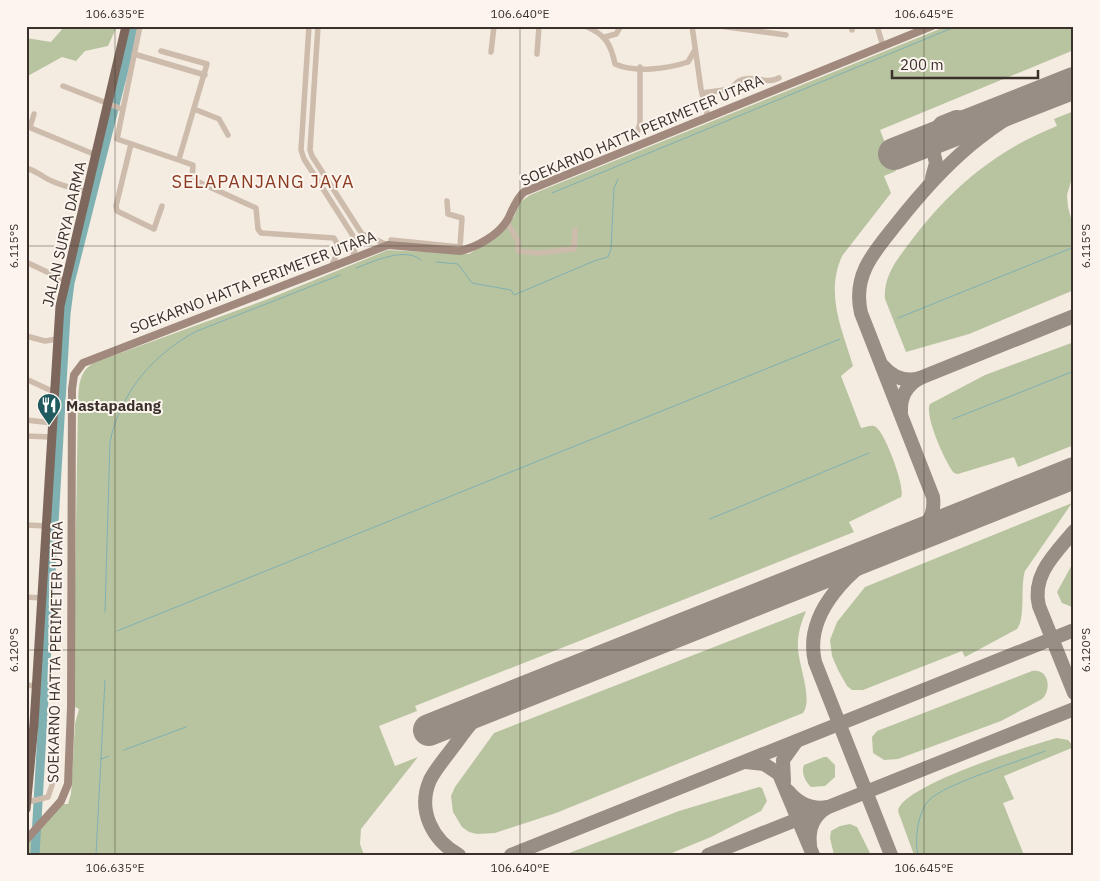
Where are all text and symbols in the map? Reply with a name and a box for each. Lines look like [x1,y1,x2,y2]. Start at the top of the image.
text: 106.635°E [85,6,145,21]
text: 106.640°E [490,6,550,21]
text: 106.645°E [894,6,954,21]
scale bar [892,48,1039,80]
text: 200 m [900,55,944,74]
street label: SOEKARNO HATTA PERIMETER UTARA [518,70,767,190]
street label: JALAN SURYA DARMA [38,159,90,309]
district label: SELAPANJANG JAYA [171,170,355,193]
text: 6.115°S [6,224,21,268]
text: 6.115°S [1078,224,1093,268]
street label: SOEKARNO HATTA PERIMETER UTARA [127,226,379,338]
restaurant icon: Mastapadang [36,392,62,426]
place label: Mastapadang [66,396,162,415]
street label: SOEKARNO HATTA PERIMETER UTARA [43,521,67,783]
text: 6.120°S [6,628,21,672]
text: 6.120°S [1078,628,1093,672]
text: 106.635°E [85,860,145,875]
text: 106.640°E [490,860,550,875]
text: 106.645°E [894,860,954,875]

